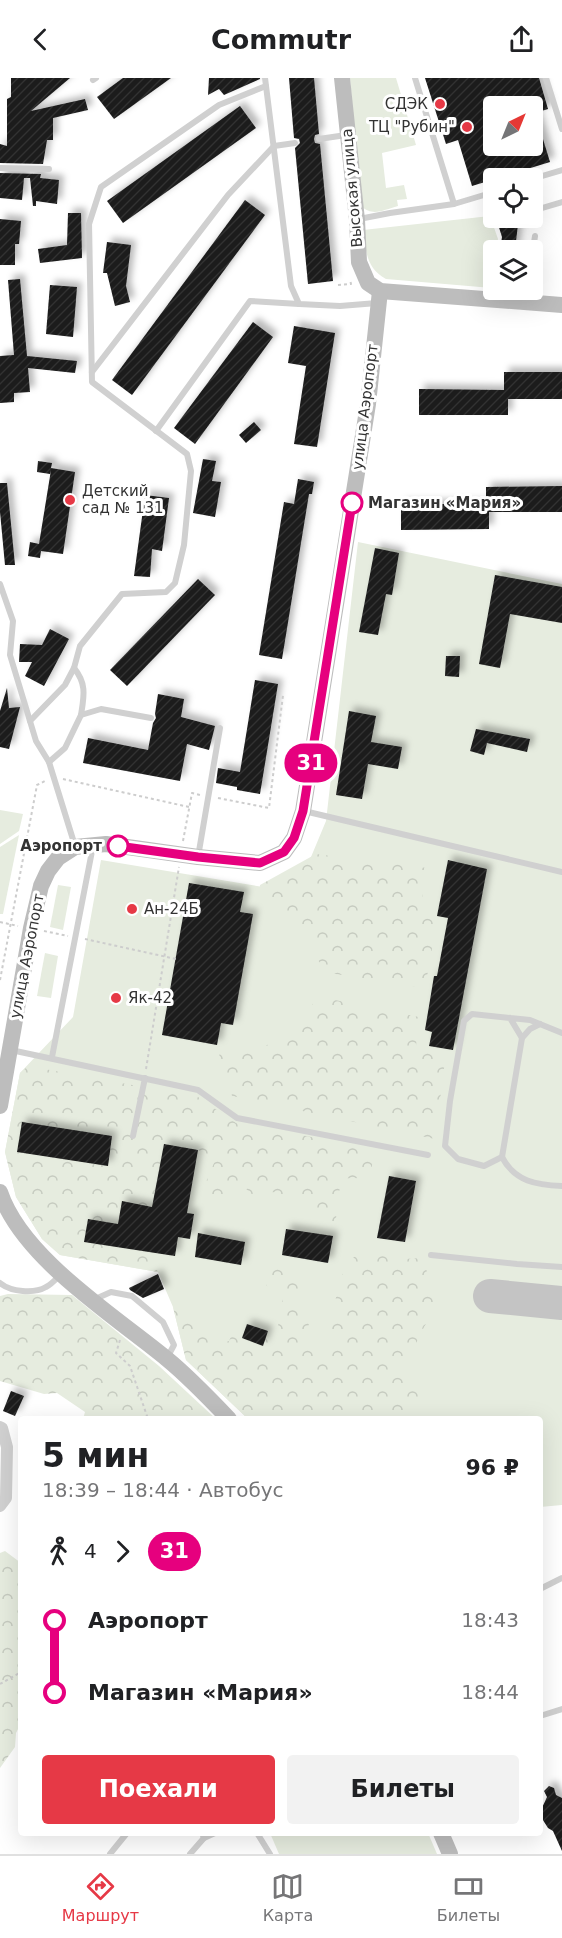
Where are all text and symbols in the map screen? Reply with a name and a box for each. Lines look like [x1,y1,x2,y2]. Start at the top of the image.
icon: back [24,23,57,56]
icon: share [505,23,538,56]
text: Commutr [211,24,351,55]
place label: СДЭК [385,95,428,113]
north arrow [483,96,543,156]
map controls [483,96,543,300]
marker: СДЭК [433,97,447,111]
place label: ТЦ "Рубин" [368,118,455,136]
marker: ТЦ "Рубин" [460,120,474,134]
street label: Высокая улица [338,128,366,248]
button: locate [483,168,543,228]
button: layers [483,240,543,300]
street label: улица Аэропорт [348,343,382,471]
place label: Детский сад № 131 [82,482,164,517]
marker: Магазин «Мария» [341,492,363,514]
marker: Детский сад № 131 [63,493,77,507]
place label: Магазин «Мария» [368,494,521,512]
line badge: 31 [284,744,338,782]
text: 31 [296,751,326,775]
marker: Аэропорт [107,835,129,857]
place label: Аэропорт [20,837,102,855]
street label: улица Аэропорт [6,892,48,1020]
place label: Ан-24Б [144,900,199,918]
marker: Ан-24Б [125,902,139,916]
place label: Як-42 [128,989,172,1007]
marker: Як-42 [109,991,123,1005]
text: 5 мин [42,1436,149,1475]
text: 96 ₽ [465,1455,519,1480]
text: 18:39 – 18:44 · Автобус [42,1478,284,1502]
icon: walk [42,1535,75,1568]
icon: forward [106,1535,139,1568]
text: 4 [84,1539,97,1563]
text: 31 [160,1539,189,1563]
text: Аэропорт [88,1608,208,1633]
text: 18:43 [461,1608,519,1632]
text: Магазин «Мария» [88,1680,313,1705]
text: 18:44 [461,1680,519,1704]
button: Поехали [42,1755,275,1824]
button: Билеты [287,1755,519,1824]
tab: Маршрут [62,1870,139,1925]
tab: Карта [263,1870,313,1925]
tab: Билеты [437,1870,500,1925]

